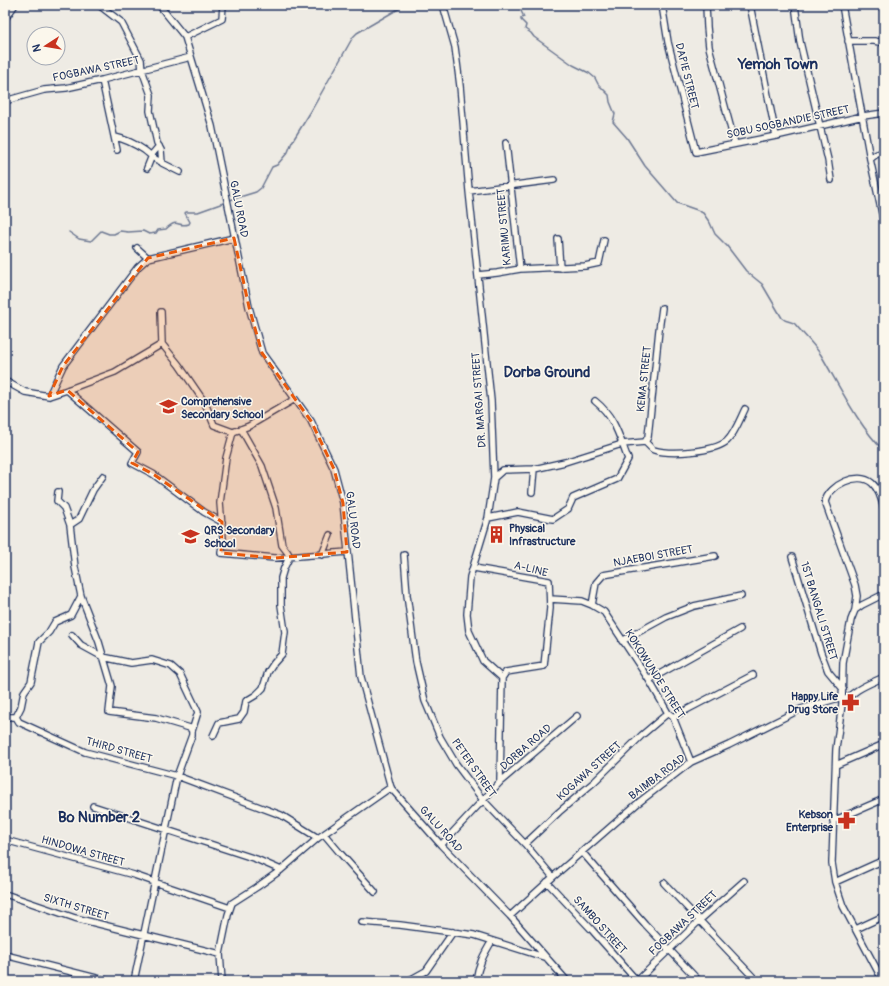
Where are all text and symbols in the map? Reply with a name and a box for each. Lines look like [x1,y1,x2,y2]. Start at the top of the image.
north arrow [26,26,66,66]
text: N [29,42,44,53]
street label: DAPIE STREET [672,42,702,110]
street label: FOGBAWA STREET [51,53,141,85]
district label: Yemoh Town [737,55,819,74]
street label: SOBU SOGBANDIE STREET [725,103,851,141]
street label: GALU ROAD [227,179,251,239]
street label: KARIMU STREET [494,188,514,266]
street label: KEMA STREET [634,345,654,413]
street label: DR. MARGAI STREET [469,352,489,448]
district label: Dorba Ground [504,363,590,382]
place label: Comprehensive Secondary School [181,395,264,421]
school or university icon: Comprehensive Secondary School [158,397,178,417]
street label: GALU ROAD [343,491,363,550]
place label: Physical Infrastructure [509,522,576,548]
place label: QRS Secondary School [204,524,275,550]
building icon: Physical Infrastructure [486,524,506,544]
school or university icon: QRS Secondary School [181,526,201,546]
street label: NJAEBOI STREET [612,543,694,569]
street label: A-LINE [513,559,549,580]
street label: 1ST BANGALI STREET [798,560,840,662]
street label: KOKOWUNDE STREET [622,627,688,721]
place label: Happy Life Drug Store [788,690,839,716]
pharmacy icon: Happy Life Drug Store [841,692,861,712]
street label: DORBA ROAD [498,721,554,773]
street label: THIRD STREET [84,734,154,766]
street label: PETER STREET [449,736,499,800]
street label: KOGAWA STREET [554,739,624,803]
street label: BAIMBA ROAD [626,751,688,803]
street label: GALU ROAD [417,803,465,855]
district label: Bo Number 2 [58,808,140,827]
place label: Kebson Enterprise [786,808,834,834]
pharmacy icon: Kebson Enterprise [836,810,856,830]
street label: HINDOWA STREET [40,833,126,869]
street label: FOGBAWA STREET [646,888,720,958]
street label: SIXTH STREET [42,891,110,923]
street label: SAMBO STREET [571,893,629,957]

